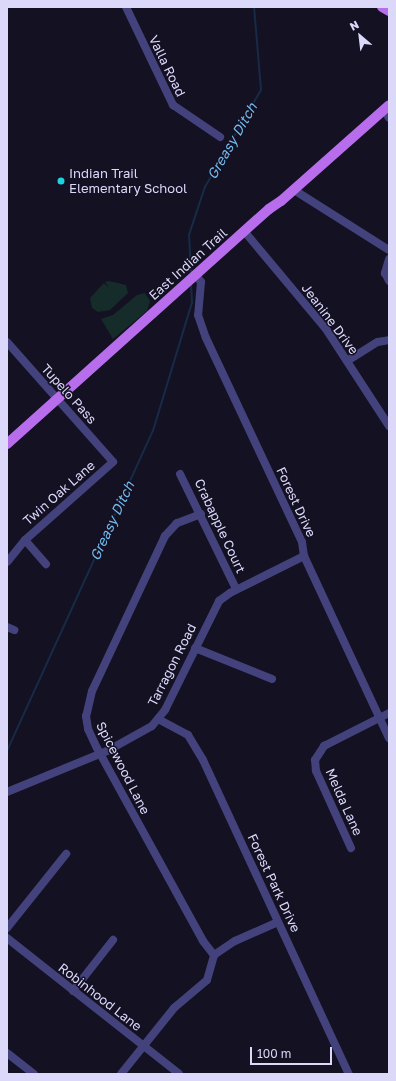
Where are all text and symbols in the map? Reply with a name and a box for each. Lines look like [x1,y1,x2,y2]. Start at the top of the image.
north arrow [340,16,380,56]
text: N [347,17,361,33]
street label: Valla Road [146,33,188,99]
water label: Greasy Ditch [203,100,261,182]
place label: Indian Trail Elementary School [69,166,187,197]
marker: Indian Trail Elementary School [56,176,66,186]
street label: East Indian Trail [146,225,230,303]
street label: Jeanine Drive [298,281,362,357]
street label: Tupelo Pass [38,361,100,427]
street label: Twin Oak Lane [20,458,98,528]
street label: Forest Drive [273,465,319,539]
street label: Crabapple Court [191,476,249,576]
water label: Greasy Ditch [86,479,138,563]
street label: Tarragon Road [145,621,199,709]
street label: Spicewood Lane [93,719,153,817]
street label: Melda Lane [322,766,366,838]
street label: Forest Park Drive [244,831,304,935]
street label: Robinhood Lane [55,960,145,1034]
scale bar [252,1039,334,1065]
text: 100 m [257,1046,291,1061]

